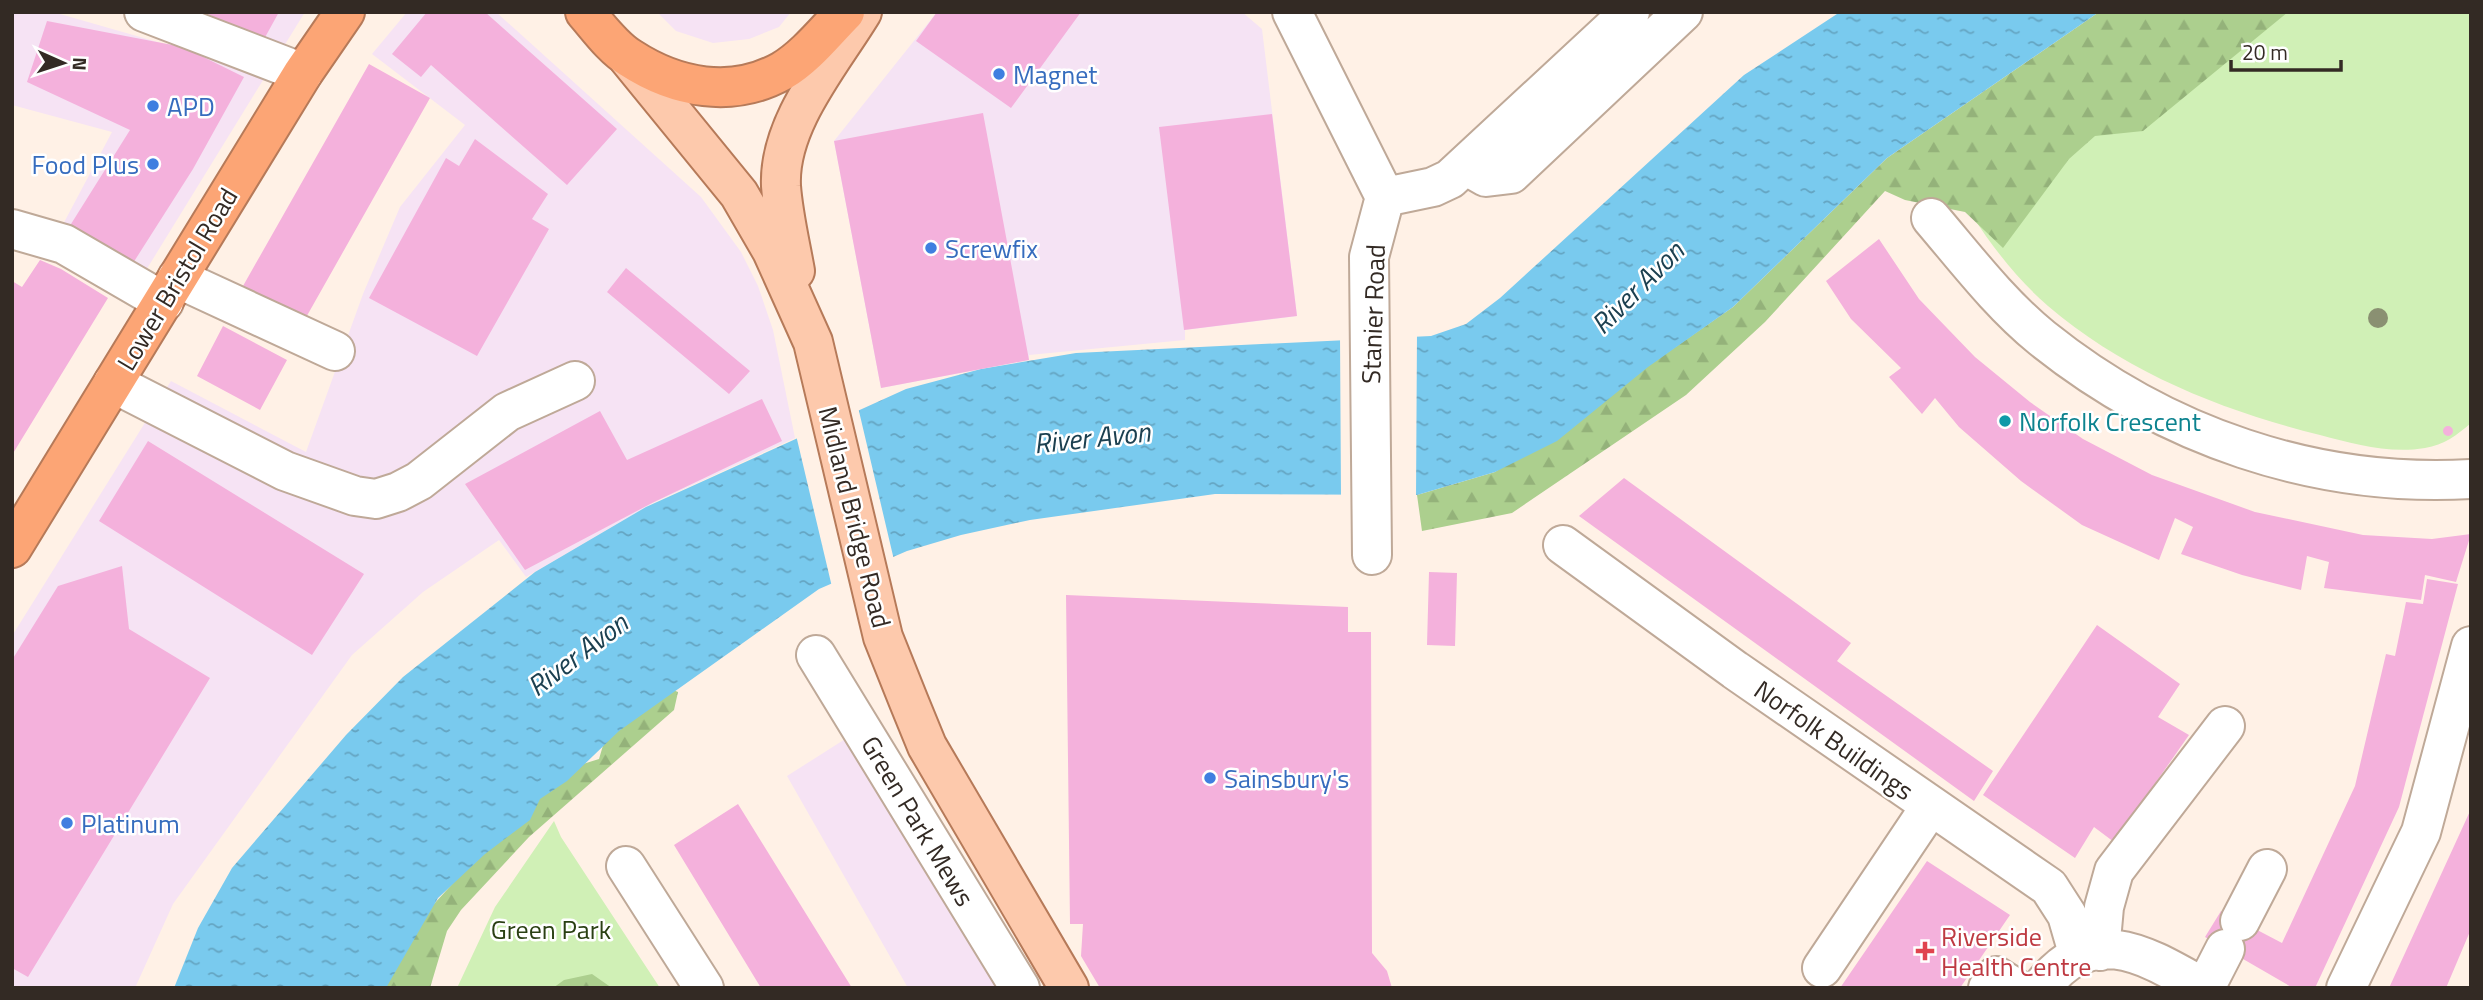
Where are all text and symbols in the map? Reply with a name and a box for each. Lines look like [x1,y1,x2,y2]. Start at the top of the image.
north arrow [28,28,98,98]
scale bar [2231,28,2341,72]
text: 20 m [2242,36,2288,68]
place label: Magnet [1013,55,1097,94]
text: N [66,57,95,71]
marker: Magnet [991,66,1007,82]
place label: APD [167,87,215,126]
marker: APD [145,98,161,114]
place label: Food Plus [32,145,139,184]
marker: Food Plus [145,156,161,172]
street label: Lower Bristol Road [107,180,247,378]
place label: Screwfix [945,229,1038,268]
water label: River Avon [1580,230,1694,344]
marker: Screwfix [923,240,939,256]
street label: Stanier Road [1351,243,1395,385]
street label: Midland Bridge Road [809,402,901,632]
place label: Norfolk Crescent [2019,402,2201,441]
water label: River Avon [1032,409,1153,464]
marker: Norfolk Crescent [1997,413,2013,429]
water label: River Avon [517,601,637,706]
street label: Norfolk Buildings [1746,670,1922,810]
street label: Green Park Mews [852,728,984,914]
place label: Sainsbury's [1224,759,1349,798]
marker: Sainsbury's [1202,770,1218,786]
place label: Platinum [81,804,180,843]
marker: Platinum [59,815,75,831]
park label: Green Park [491,910,611,949]
place label: Riverside Health Centre [1941,917,2091,986]
marker: Riverside Health Centre [1915,941,1935,961]

